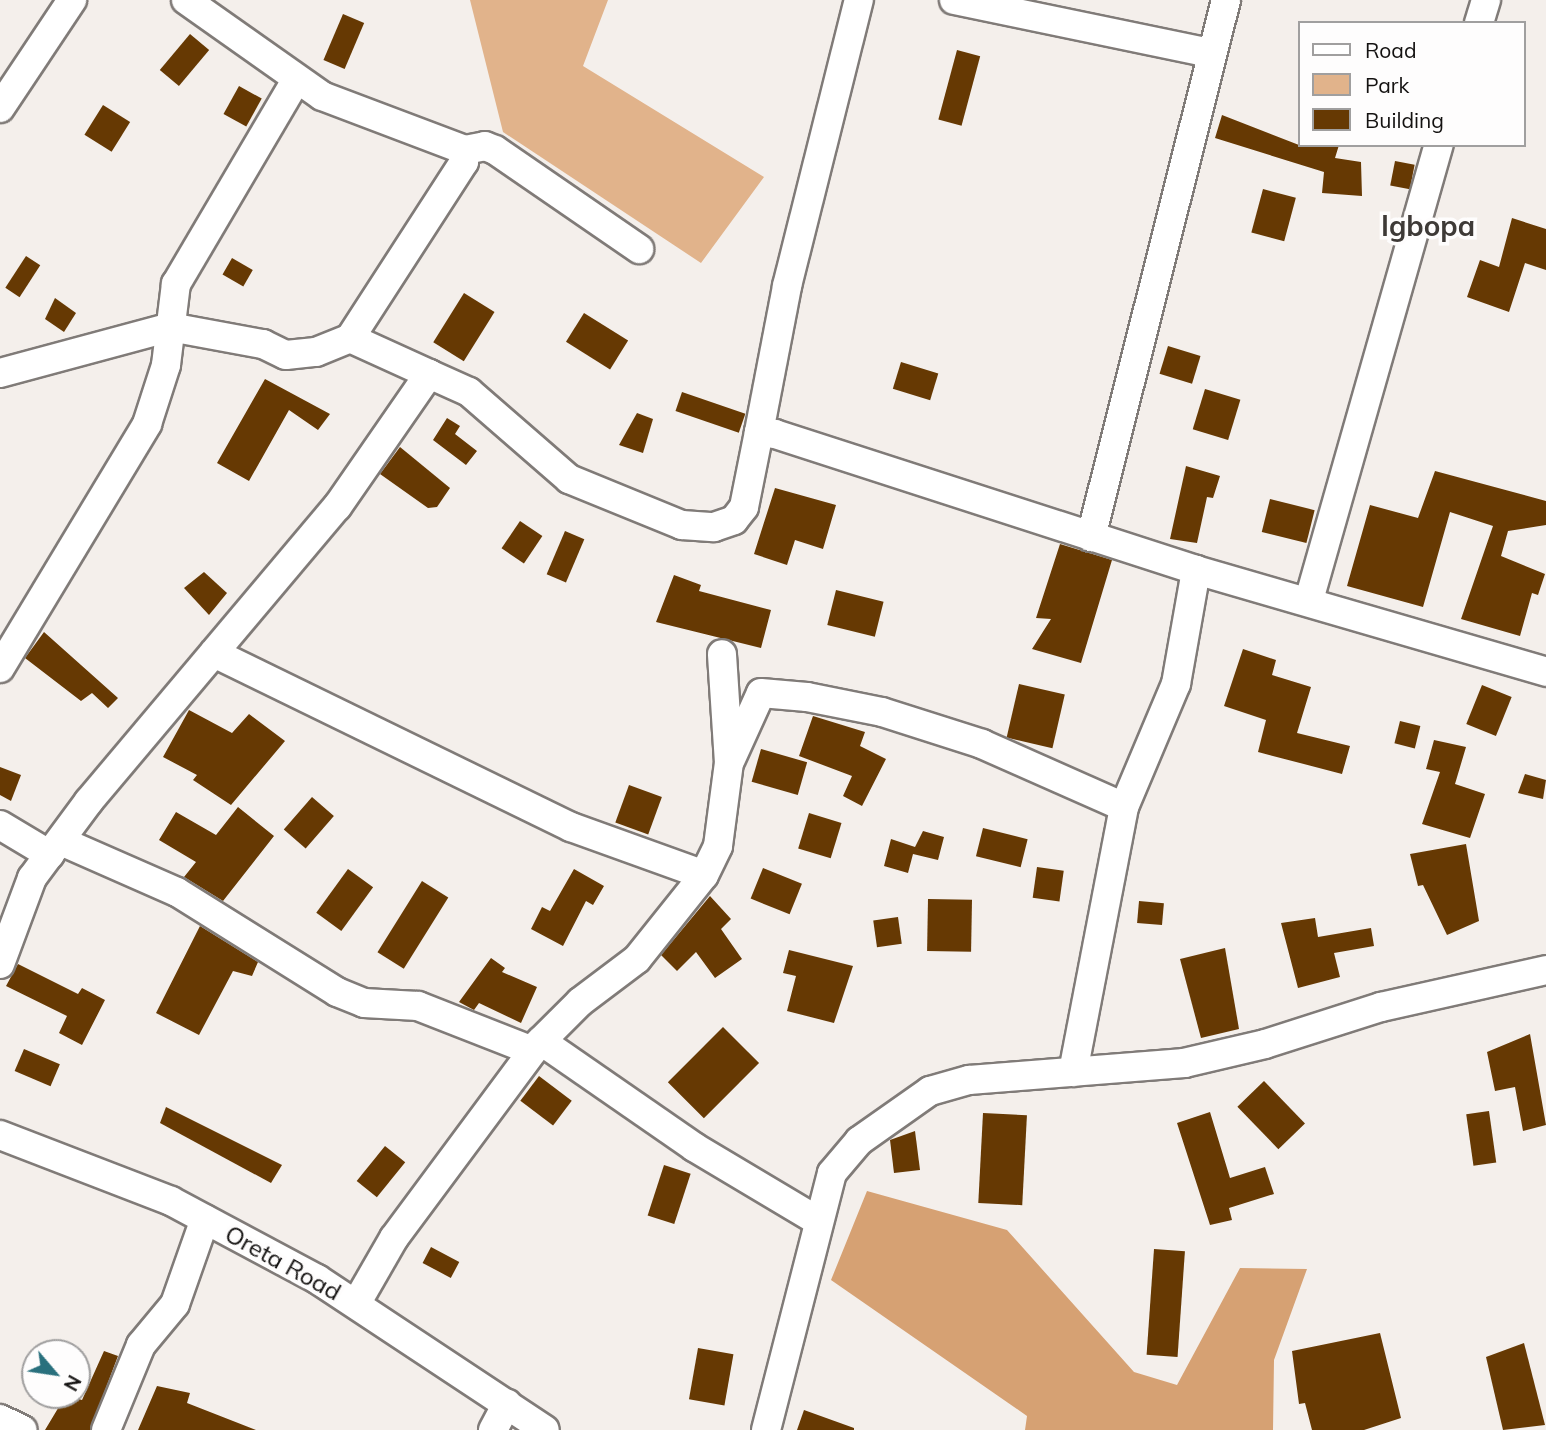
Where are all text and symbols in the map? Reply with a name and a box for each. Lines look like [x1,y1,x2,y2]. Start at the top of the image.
legend [1298,21,1525,147]
text: Road [1365,37,1416,63]
text: Park [1365,72,1409,98]
text: Building [1365,107,1444,133]
district label: Igbopa [1381,209,1475,243]
street label: Oreta Road [220,1219,346,1307]
north arrow [21,1339,91,1409]
text: N [59,1371,87,1395]

